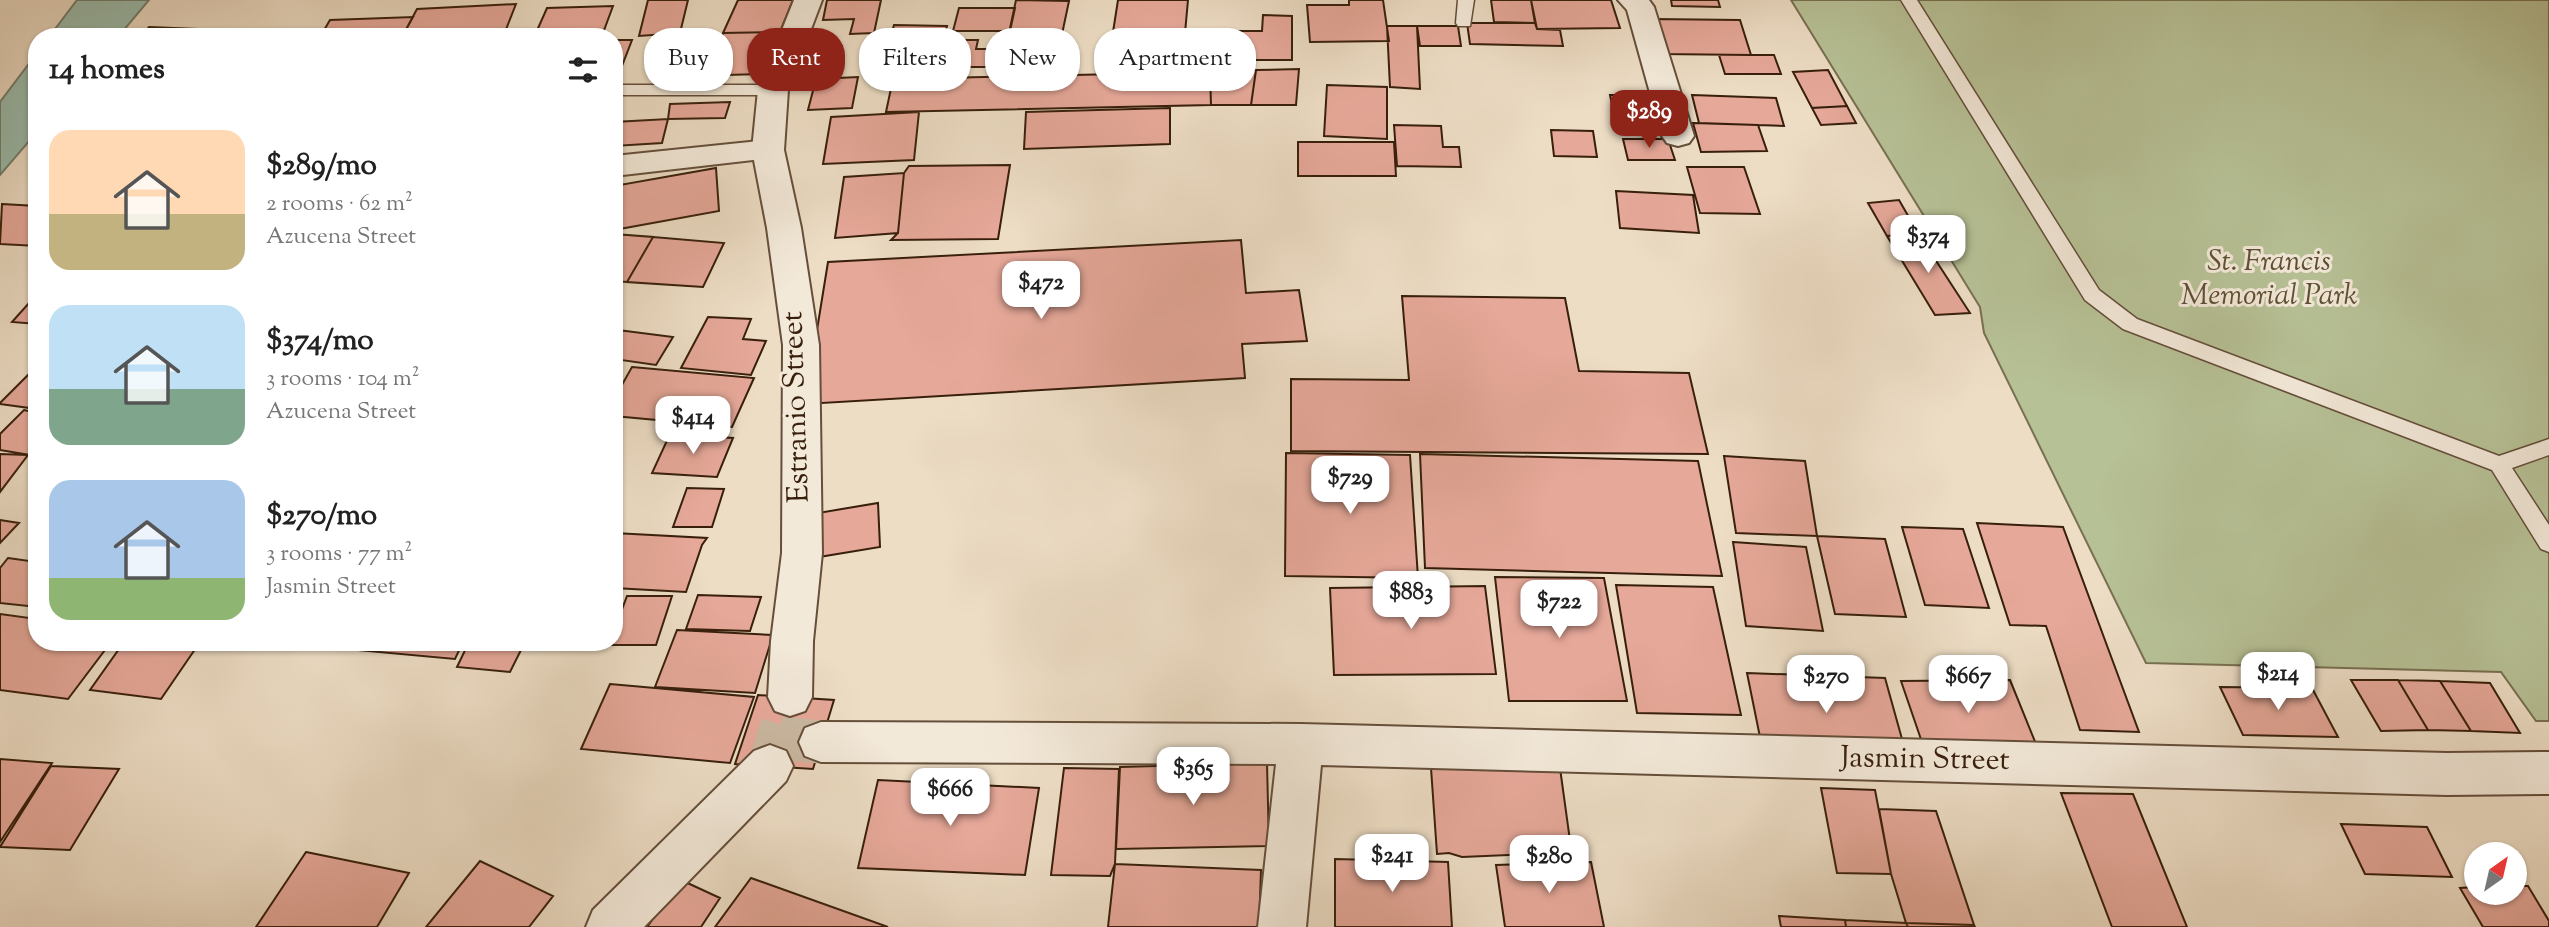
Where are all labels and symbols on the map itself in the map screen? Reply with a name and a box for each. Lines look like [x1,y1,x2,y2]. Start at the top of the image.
pin: $289 [1608,90,1690,150]
pin: $374 [1887,216,1969,275]
park label: St. Francis Memorial Park [2181,241,2357,318]
pin: $472 [1000,262,1082,321]
street label: Estranio Street [772,310,822,504]
pin: $414 [652,396,734,456]
pin: $729 [1309,456,1391,516]
pin: $883 [1370,572,1452,631]
pin: $722 [1518,580,1600,640]
pin: $214 [2237,652,2319,712]
pin: $270 [1785,656,1867,715]
pin: $667 [1927,656,2009,715]
street label: Jasmin Street [1838,737,2010,783]
pin: $365 [1152,748,1234,807]
pin: $666 [909,768,991,828]
pin: $241 [1351,834,1433,894]
pin: $280 [1508,836,1590,895]
north arrow [2464,842,2527,905]

